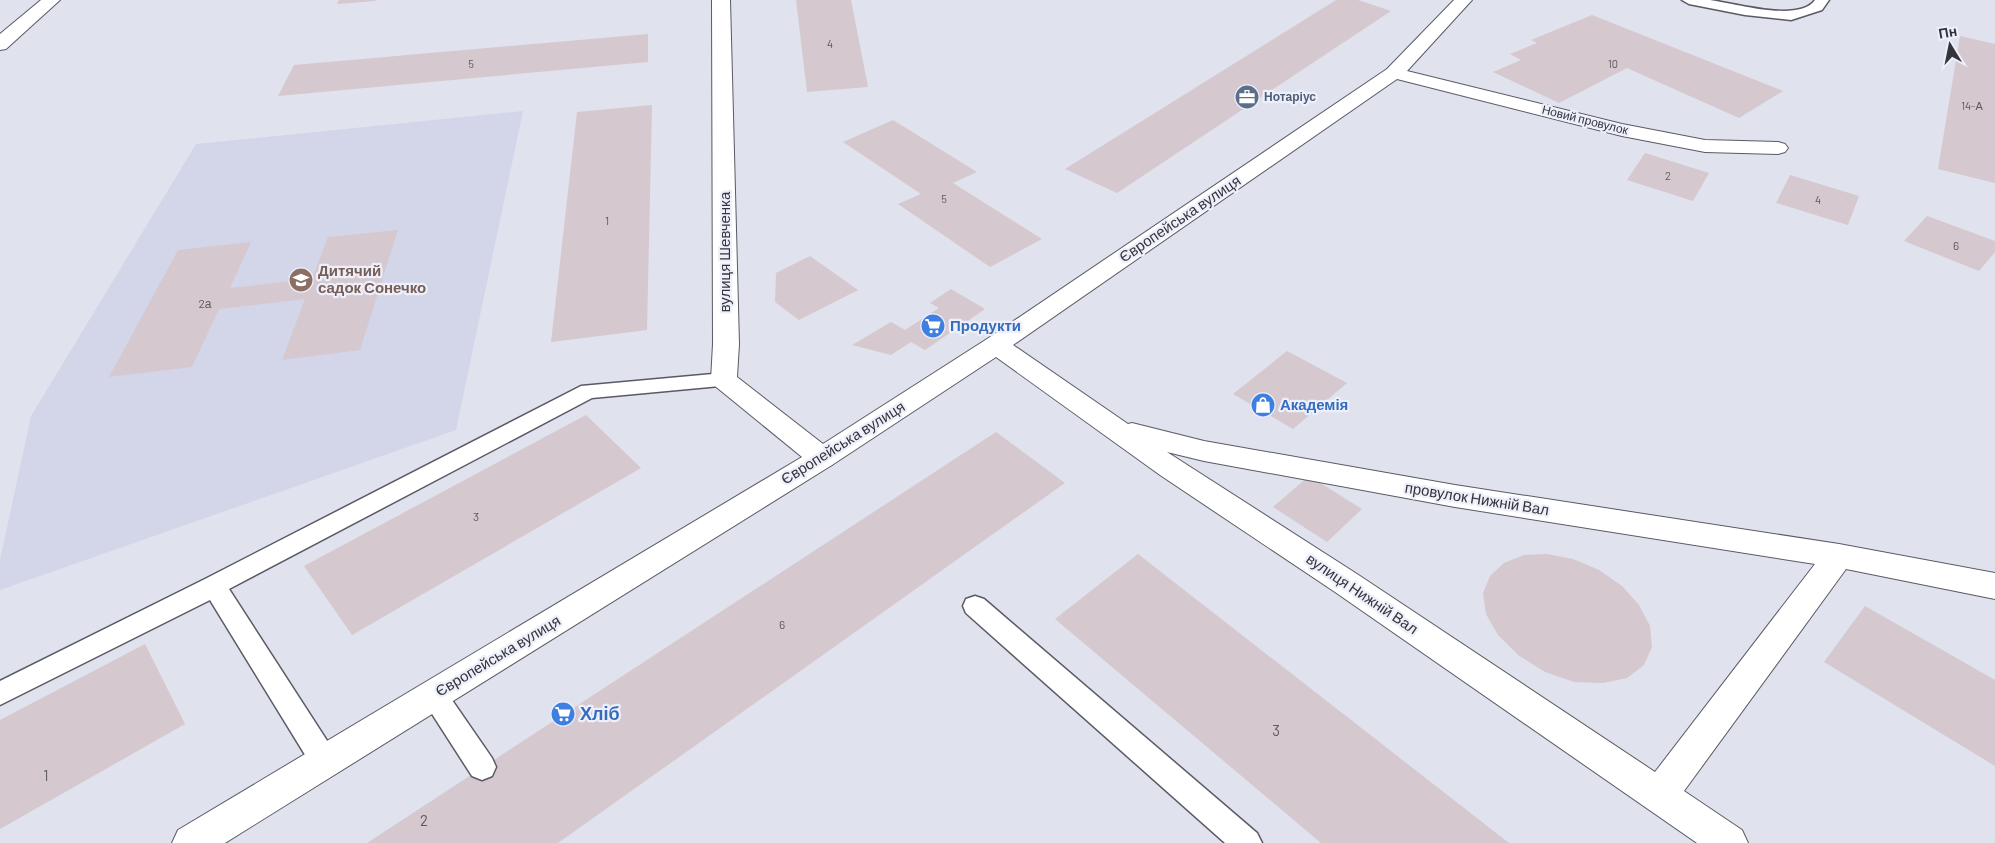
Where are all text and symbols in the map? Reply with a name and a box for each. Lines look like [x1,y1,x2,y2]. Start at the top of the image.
north arrow [1925,20,1975,70]
text: Пн [1937,22,1958,42]
house number: 4 [827,37,833,50]
house number: 5 [468,57,474,70]
house number: 10 [1608,57,1618,70]
office icon: Нотаріус [1234,84,1260,110]
place label: Нотаріус [1264,89,1316,104]
house number: 14-А [1961,99,1983,112]
street label: Новий провулок [1540,102,1630,138]
house number: 2 [1665,169,1671,182]
street label: Європейська вулиця [1115,171,1244,265]
street label: вулиця Шевченка [715,191,733,312]
house number: 5 [941,192,947,205]
house number: 4 [1815,193,1821,206]
house number: 1 [605,213,609,227]
house number: 6 [1953,238,1959,252]
place label: Дитячий садок Сонечко [318,261,426,296]
school or university icon: Дитячий садок Сонечко [288,267,314,293]
house number: 2а [198,296,212,310]
supermarket icon: Продукти [920,313,946,339]
place label: Продукти [950,316,1021,334]
shop icon: Академія [1250,392,1276,418]
place label: Академія [1280,395,1348,413]
street label: Європейська вулиця [777,397,908,488]
street label: провулок Нижній Вал [1404,478,1551,518]
house number: 3 [473,509,479,523]
street label: вулиця Нижній Вал [1303,549,1422,637]
street label: Європейська вулиця [432,611,563,700]
house number: 6 [779,617,785,631]
supermarket icon: Хліб [550,701,576,727]
place label: Хліб [580,702,620,724]
house number: 3 [1272,721,1280,739]
house number: 1 [43,766,49,784]
house number: 2 [420,811,428,829]

